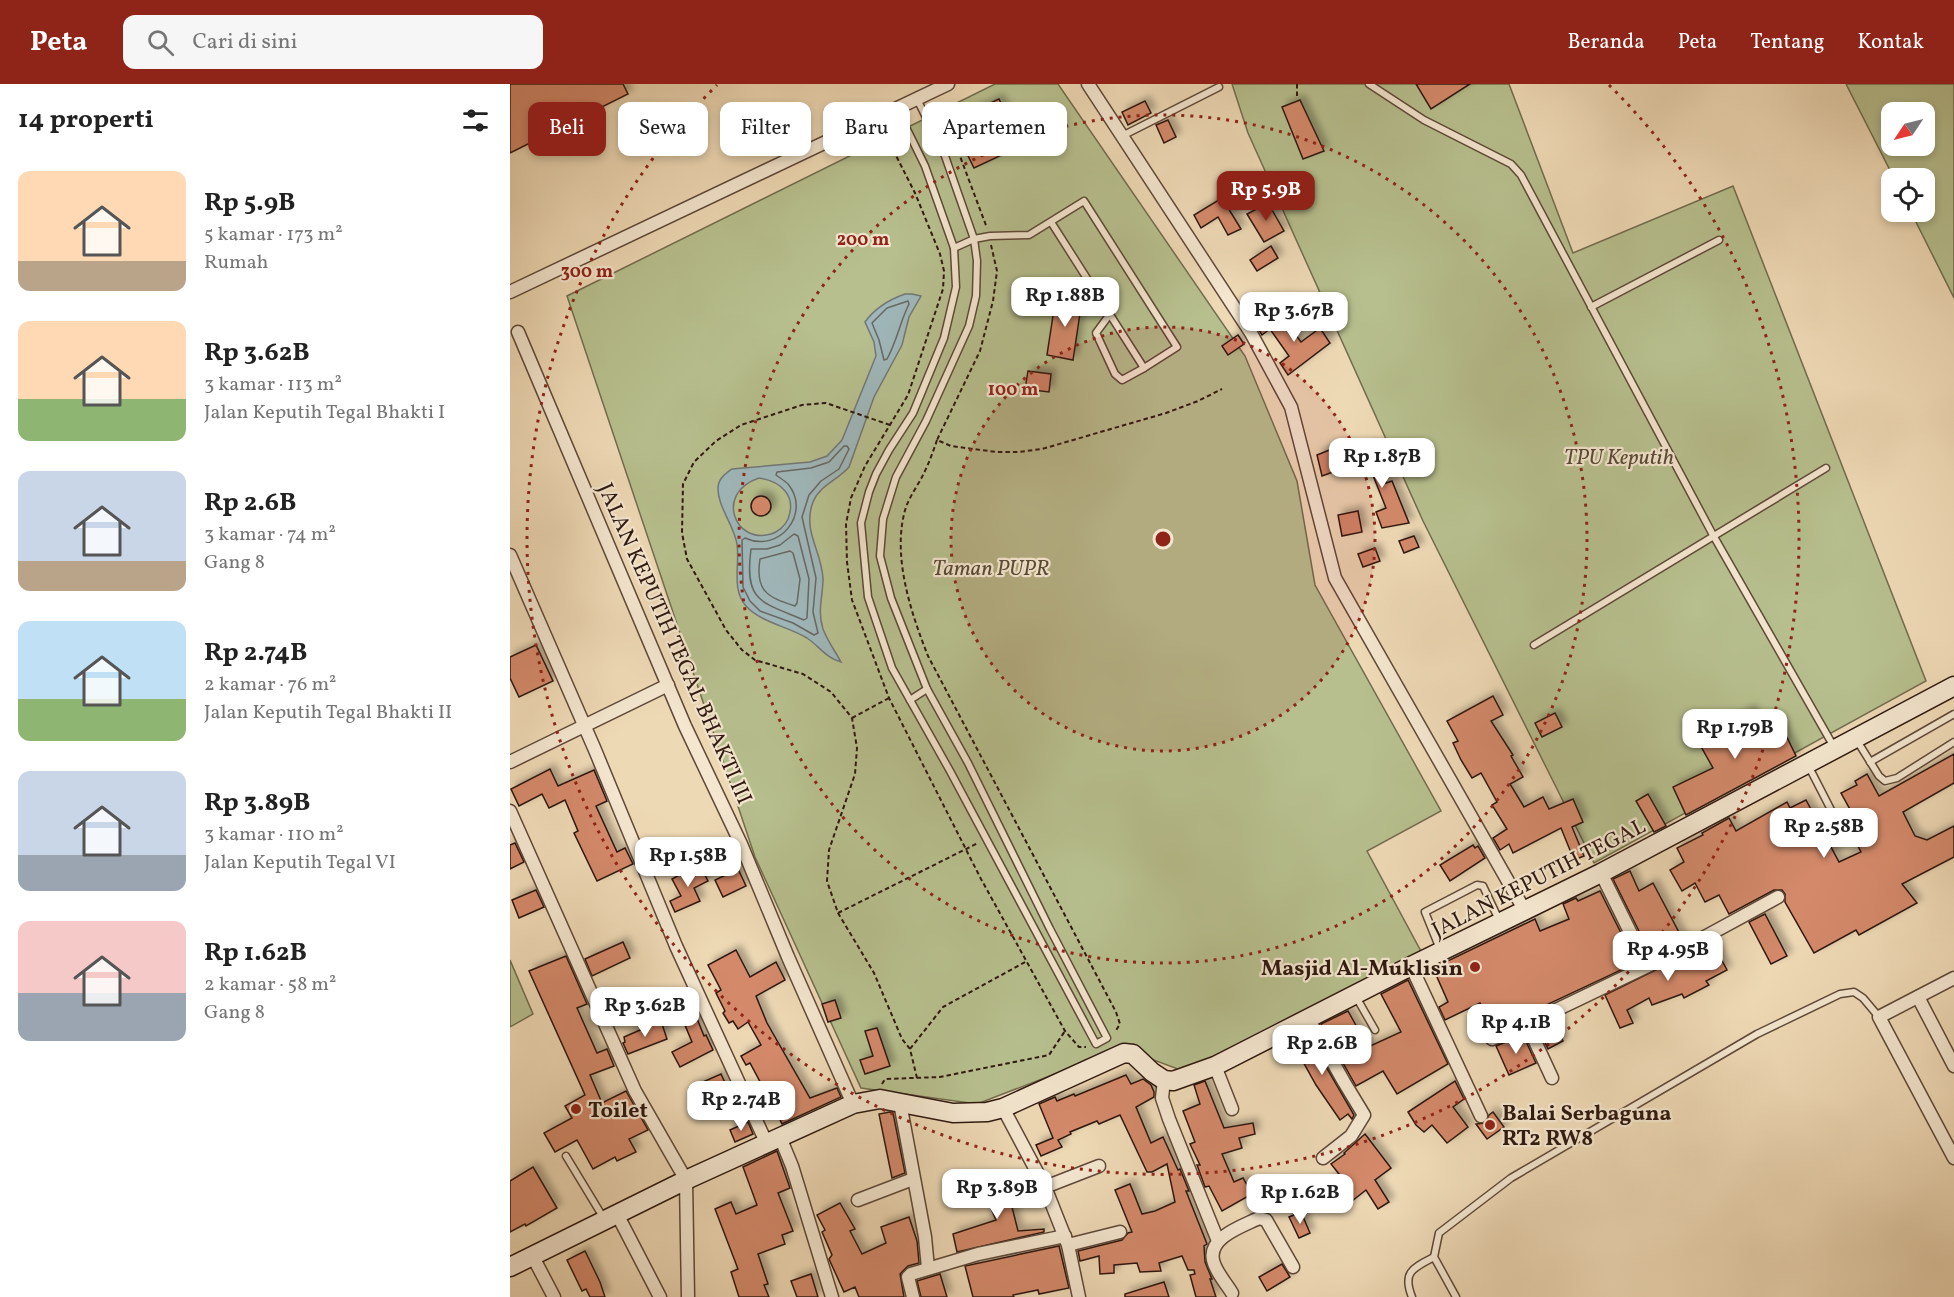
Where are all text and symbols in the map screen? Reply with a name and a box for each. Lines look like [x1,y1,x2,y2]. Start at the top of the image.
search box [123,15,543,69]
text: Peta [30,23,87,62]
icon: search [144,26,177,59]
text: Cari di sini [192,27,297,58]
text: Beranda [1567,28,1645,57]
text: Peta [1678,28,1717,57]
text: Tentang [1750,28,1825,57]
text: Kontak [1858,28,1924,57]
text: 14 properti [18,102,154,138]
chip: Beli [528,102,606,156]
chip: Sewa [618,102,708,156]
chip: Filter [720,102,811,156]
chip: Baru [823,102,910,156]
chip: Apartemen [922,102,1067,156]
north arrow [1881,102,1935,156]
map controls [1881,102,1935,222]
icon: filters [459,104,492,137]
button: locate [1881,168,1935,222]
pin: Rp 5.9B [1211,171,1321,222]
text: Rp 5.9B [1231,176,1301,204]
text: Rp 5.9B [204,185,296,221]
icon: home [66,195,138,267]
text: 5 kamar · 173 m² [204,221,343,249]
text: 200 m [837,228,889,253]
text: Rumah [204,249,269,277]
text: 300 m [561,260,613,285]
pin: Rp 1.88B [1003,277,1127,328]
text: Rp 1.88B [1025,282,1105,310]
pin: Rp 3.67B [1232,292,1356,343]
text: Rp 3.67B [1254,297,1334,325]
text: Rp 3.62B [204,335,310,371]
icon: home [66,345,138,417]
text: 3 kamar · 113 m² [204,371,342,399]
text: 100 m [988,378,1038,403]
text: Jalan Keputih Tegal Bhakti I [204,399,445,427]
pin: Rp 1.87B [1320,438,1444,489]
text: Rp 1.87B [1343,443,1421,471]
park label: TPU Keputih [1564,443,1674,474]
street label: JALAN KEPUTIH TEGAL BHAKTI III [589,478,759,810]
text: Rp 2.6B [204,485,296,521]
icon: home [66,495,138,567]
text: 3 kamar · 74 m² [204,521,336,549]
centre of rings [1153,529,1173,549]
text: Gang 8 [204,549,265,577]
park label: Taman PUPR [933,554,1049,585]
text: Rp 2.74B [204,635,308,671]
icon: home [66,645,138,717]
text: 2 kamar · 76 m² [204,671,336,699]
text: Jalan Keputih Tegal Bhakti II [204,699,452,727]
pin: Rp 1.79B [1673,709,1797,760]
text: Rp 1.79B [1696,714,1774,742]
text: Rp 3.89B [204,785,310,821]
icon: home [66,795,138,867]
pin: Rp 2.58B [1762,808,1886,859]
street label: JALAN KEPUTIH TEGAL [1427,812,1651,947]
text: Rp 2.58B [1784,813,1864,841]
text: 3 kamar · 110 m² [204,821,344,849]
pin: Rp 1.58B [626,837,750,888]
text: Rp 1.58B [649,842,727,870]
text: Jalan Keputih Tegal VI [204,849,396,877]
pin: Rp 4.95B [1606,931,1730,982]
text: Rp 1.62B [204,935,307,971]
text: Rp 4.95B [1627,936,1709,964]
icon: home [66,945,138,1017]
place label: Masjid Al-Muklisin [1261,954,1463,985]
marker: Masjid Al-Muklisin [1468,960,1482,974]
text: 2 kamar · 58 m² [204,971,336,999]
pin: Rp 3.62B [583,987,707,1038]
text: Rp 3.62B [604,992,686,1020]
text: Gang 8 [204,999,265,1027]
pin: Rp 4.1B [1461,1004,1571,1055]
text: Rp 4.1B [1481,1009,1551,1037]
pin: Rp 2.6B [1267,1025,1377,1076]
text: Rp 2.6B [1286,1030,1358,1058]
pin: Rp 2.74B [679,1081,803,1132]
text: Rp 2.74B [701,1086,781,1114]
place label: Toilet [588,1096,648,1127]
place label: Balai Serbaguna RT2 RW8 [1502,1099,1672,1155]
marker: Toilet [569,1102,583,1116]
marker: Balai Serbaguna RT2 RW8 [1483,1118,1497,1132]
pin: Rp 3.89B [935,1169,1059,1220]
text: Rp 3.89B [956,1174,1038,1202]
pin: Rp 1.62B [1238,1174,1362,1225]
text: Rp 1.62B [1260,1179,1340,1207]

